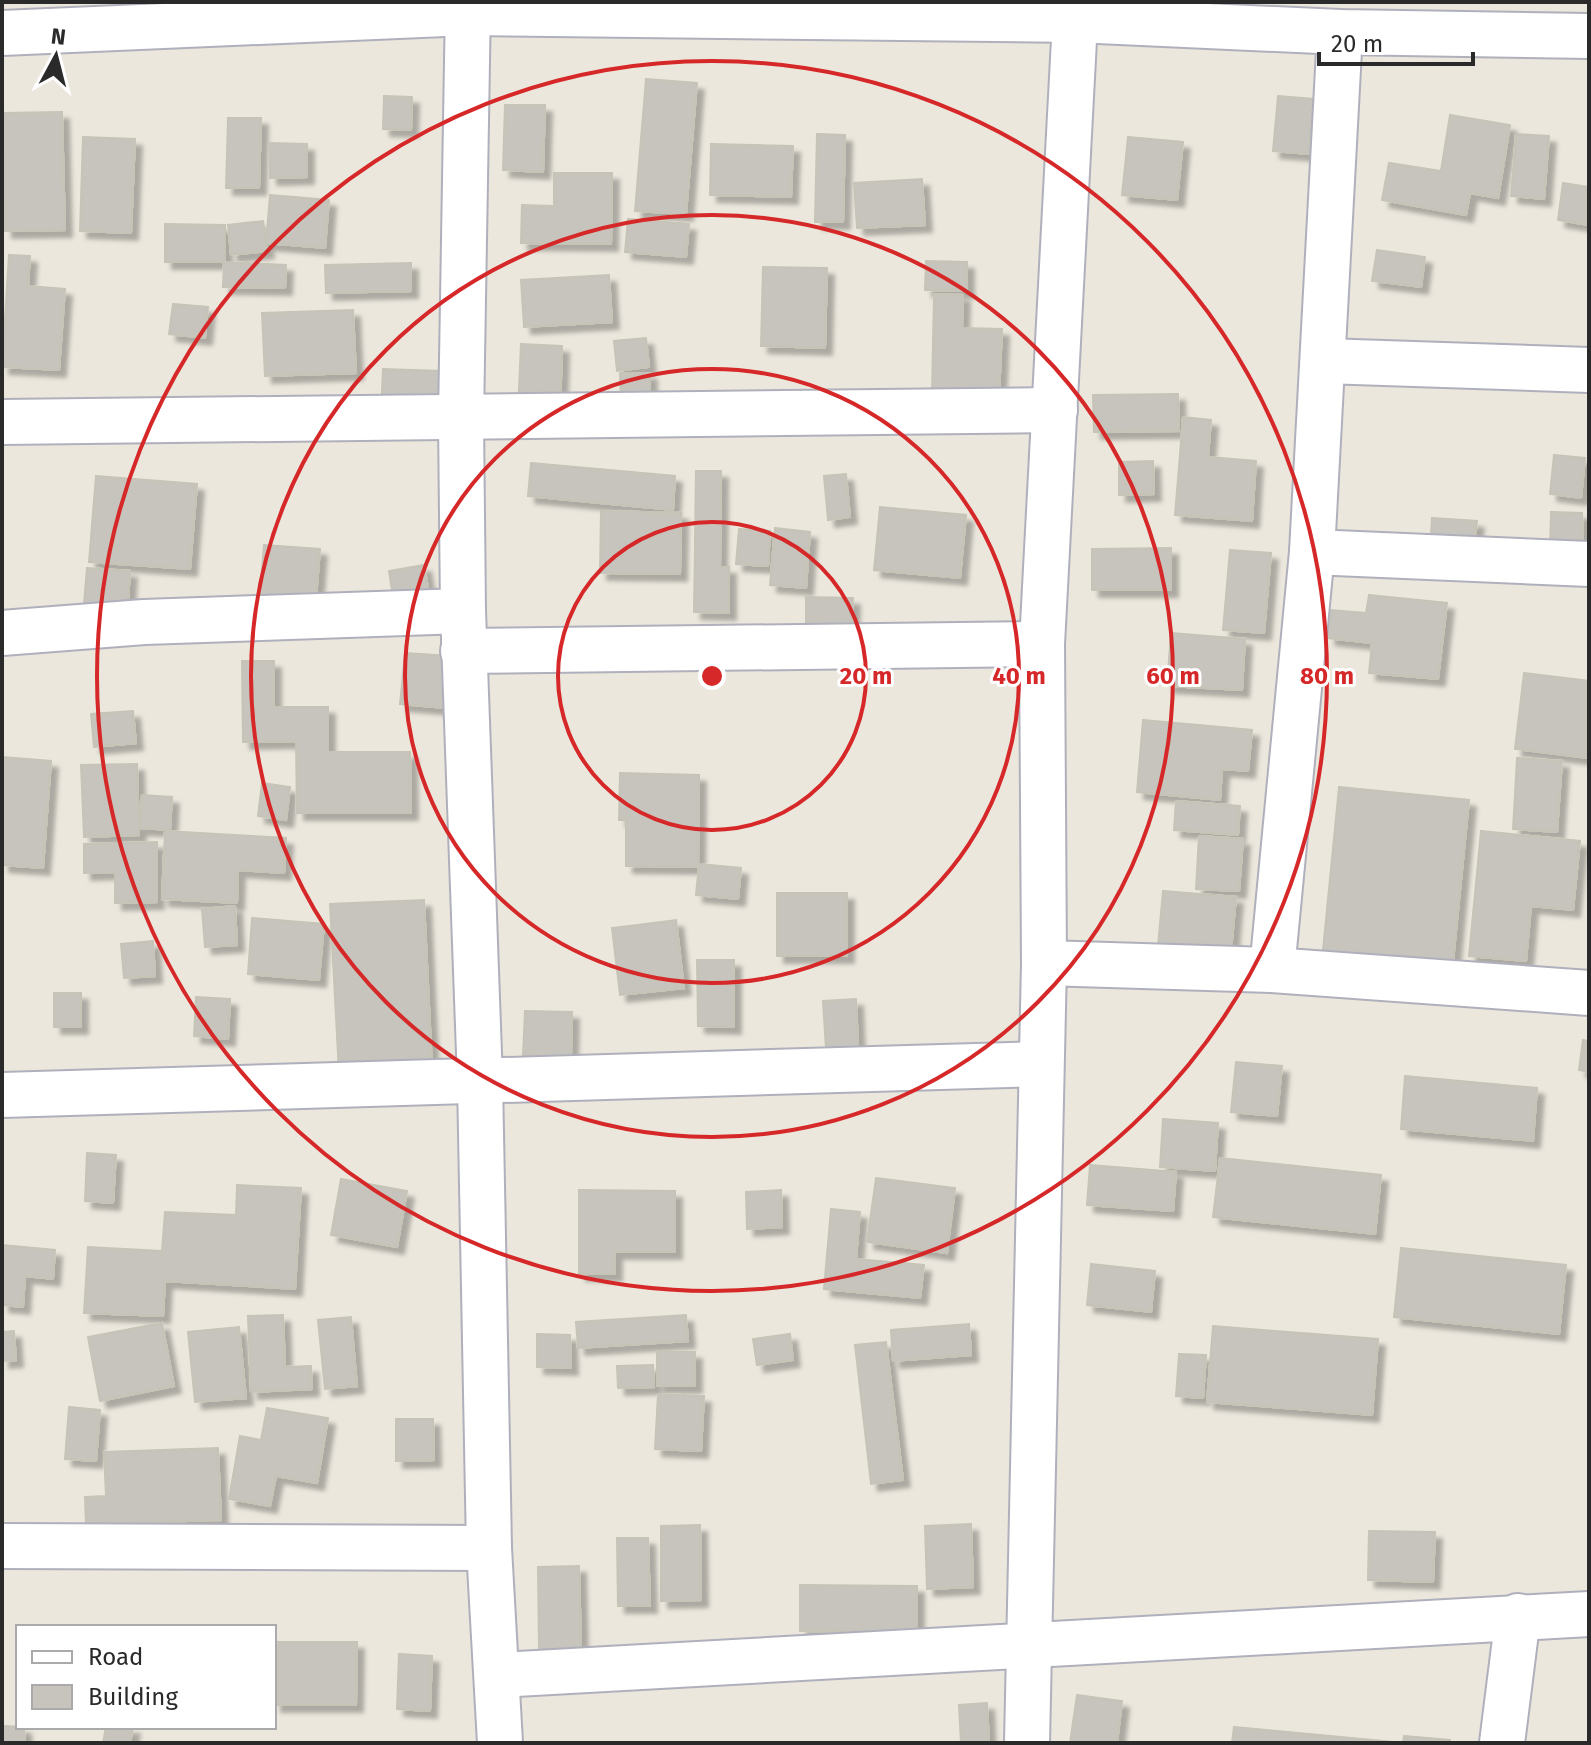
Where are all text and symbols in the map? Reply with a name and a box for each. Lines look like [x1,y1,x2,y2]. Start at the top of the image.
north arrow [16,16,96,96]
scale bar [1319,16,1473,66]
text: N [49,22,67,51]
text: 20 m [1331,30,1383,58]
centre of rings [698,662,726,690]
text: 20 m [840,662,892,690]
text: 40 m [992,662,1046,690]
text: 60 m [1146,662,1200,690]
text: 80 m [1300,662,1354,690]
legend [16,1625,276,1729]
text: Road [88,1643,143,1671]
text: Building [88,1683,178,1711]

